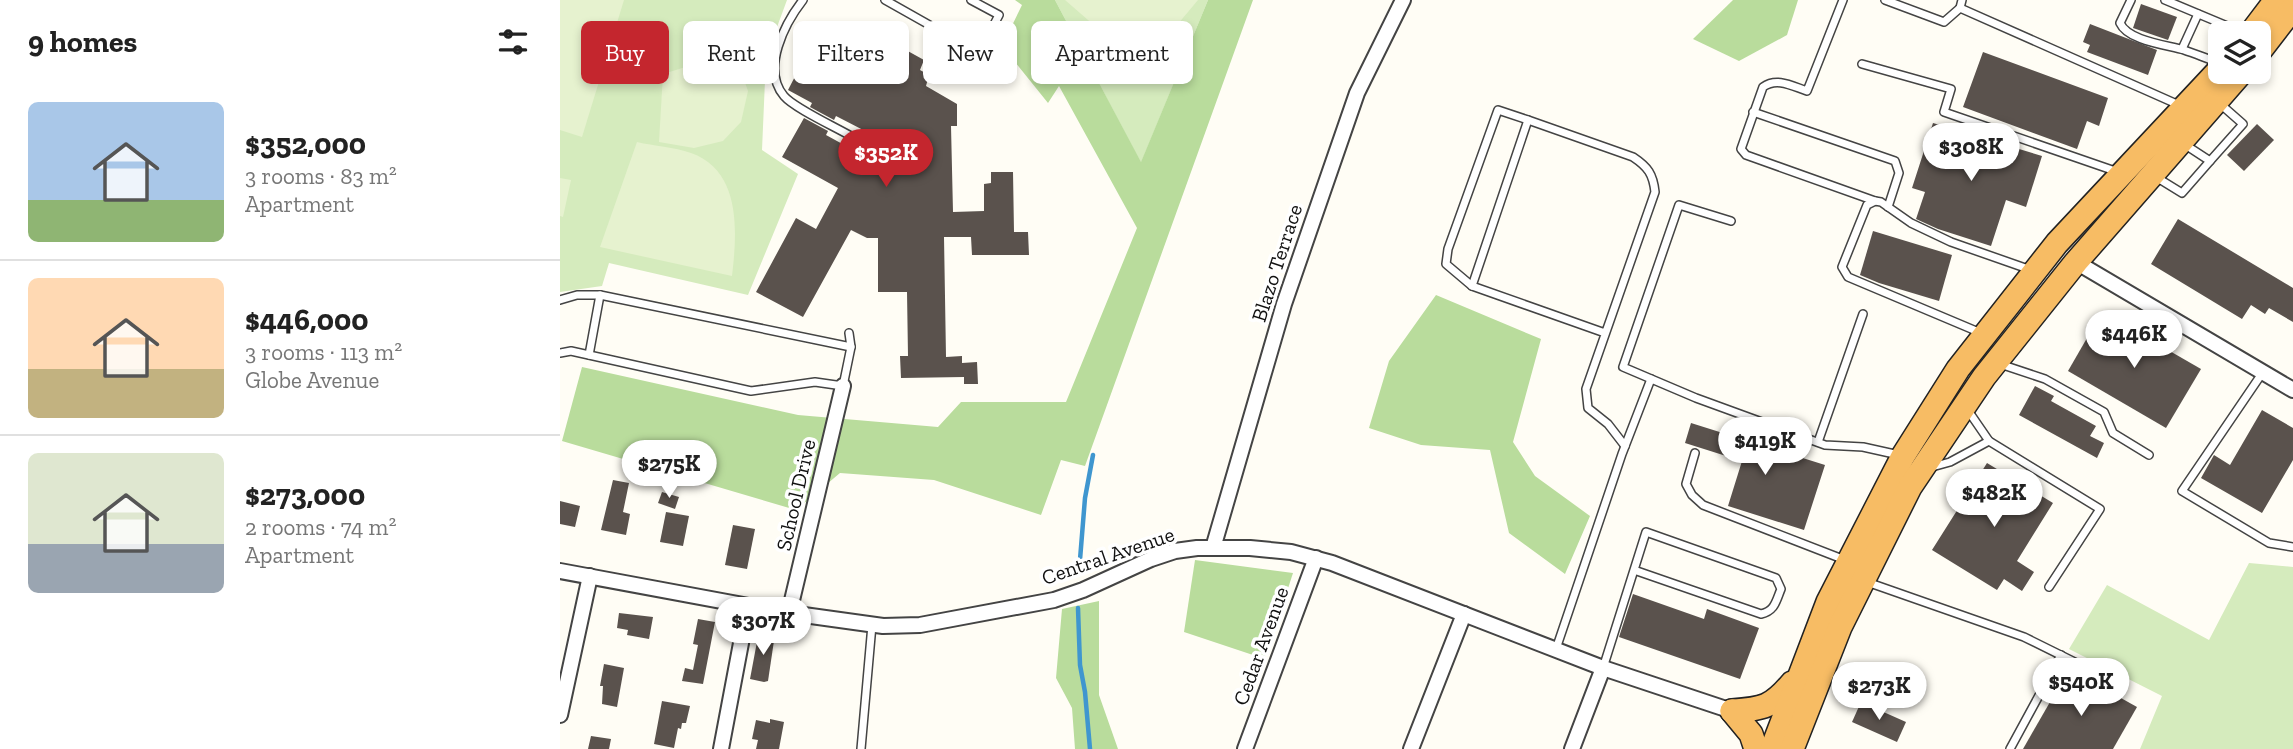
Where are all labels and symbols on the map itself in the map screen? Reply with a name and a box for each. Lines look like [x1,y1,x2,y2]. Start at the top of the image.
pin: $308K [1922,124,2020,183]
pin: $352K [837,130,935,189]
street label: Blazo Terrace [1246,201,1307,325]
pin: $446K [2085,310,2183,370]
pin: $419K [1716,418,1814,477]
street label: School Drive [771,436,821,553]
pin: $275K [620,440,718,500]
pin: $482K [1945,470,2043,529]
street label: Central Avenue [1038,521,1177,590]
street label: Cedar Avenue [1228,583,1294,708]
pin: $307K [714,598,812,657]
pin: $540K [2032,658,2130,718]
pin: $273K [1830,662,1928,722]

